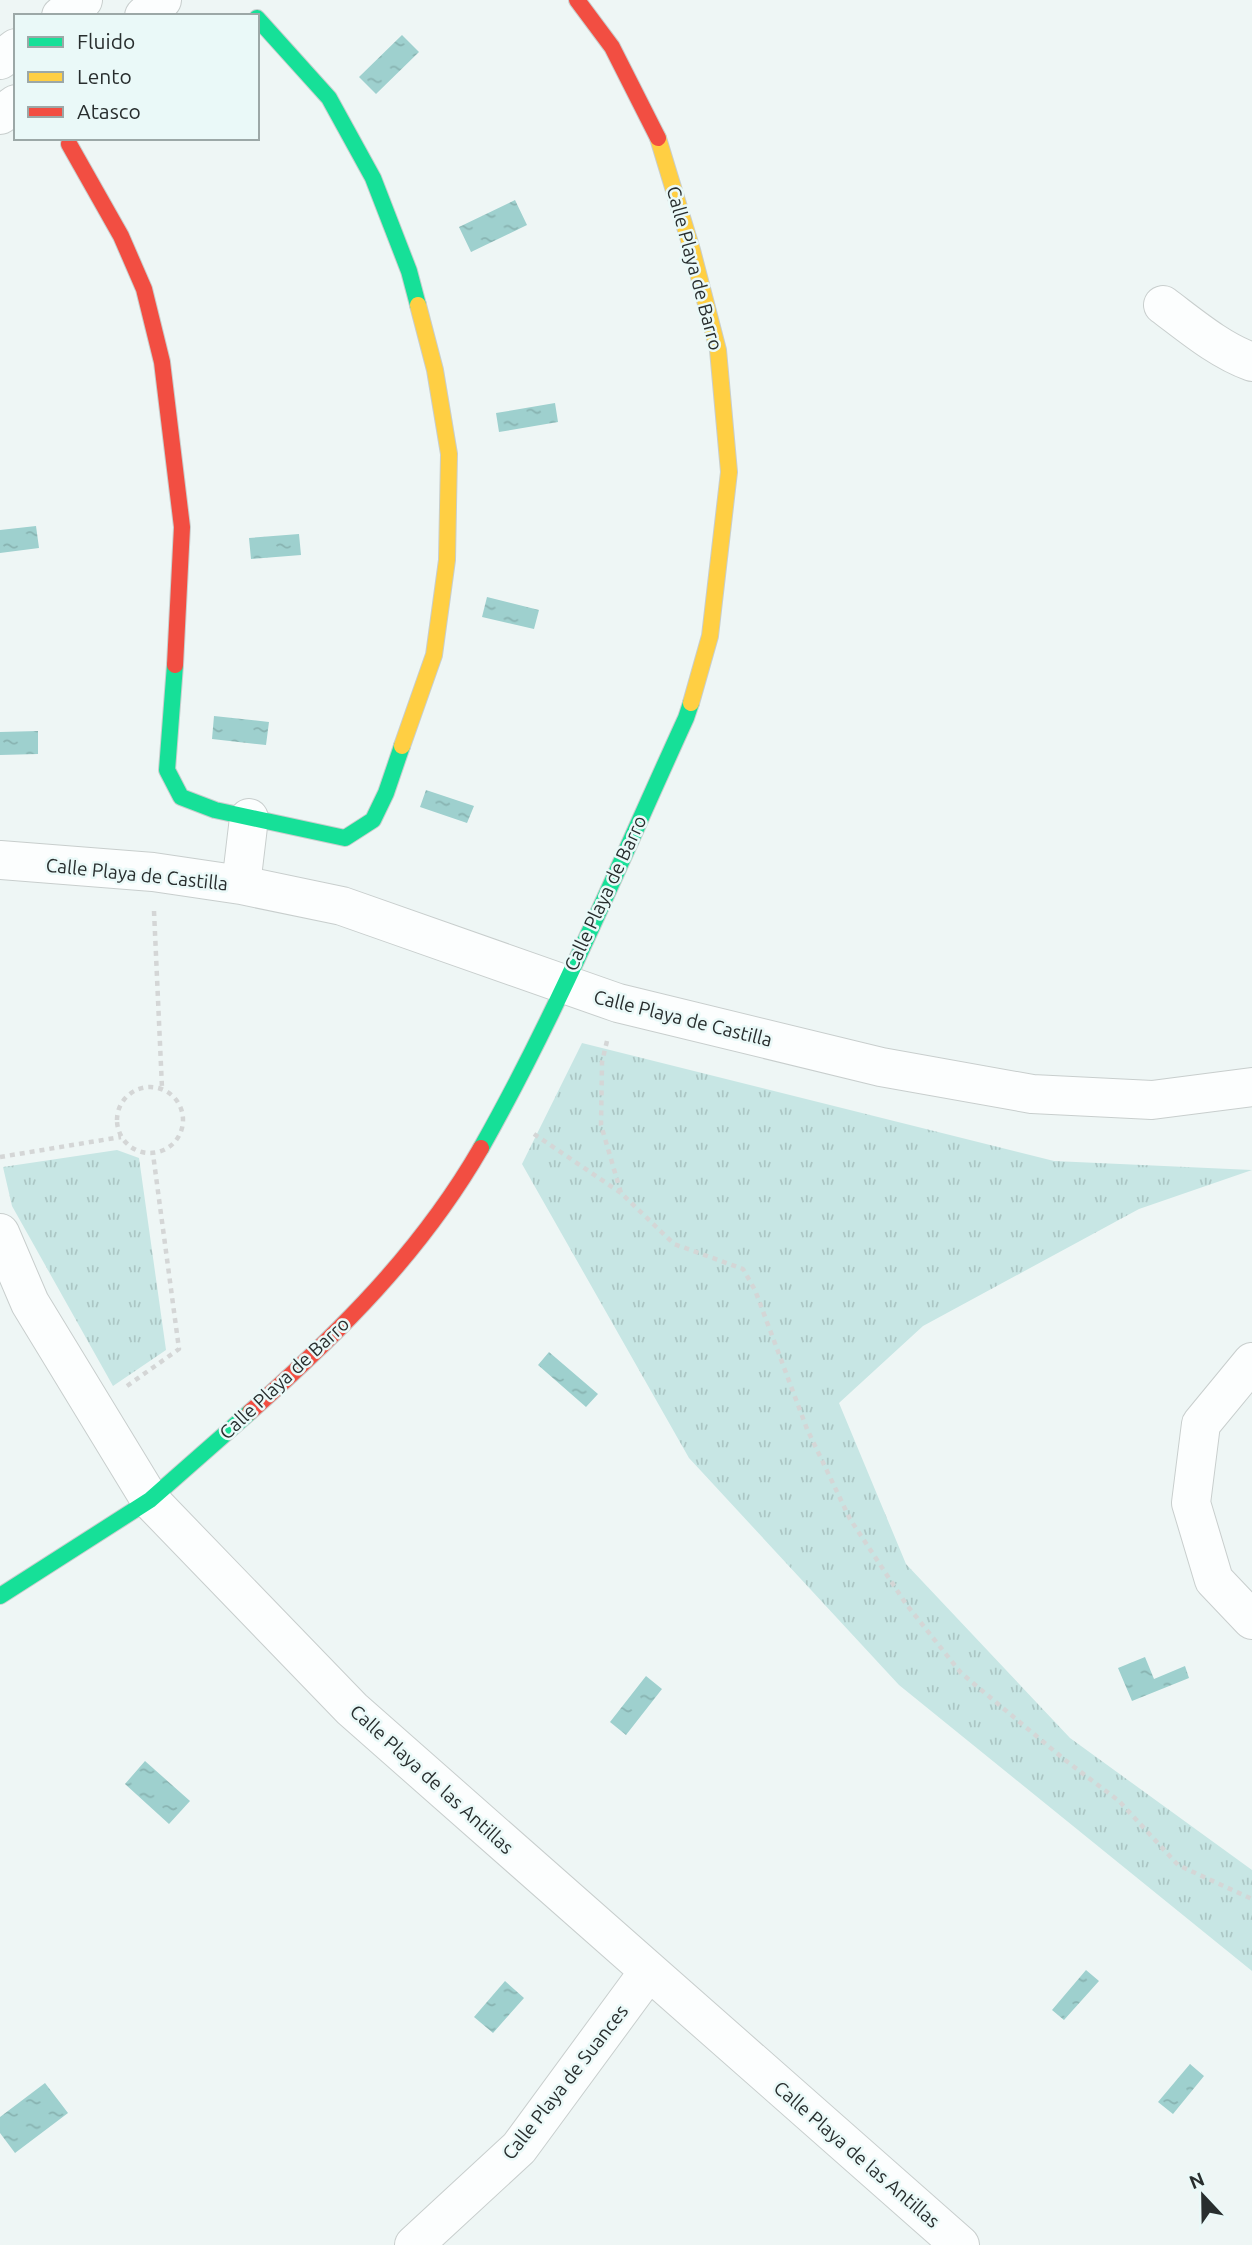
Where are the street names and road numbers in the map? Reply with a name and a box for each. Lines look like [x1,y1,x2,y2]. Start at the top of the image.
street label: Calle Playa de Barro [663,184,727,352]
street label: Calle Playa de Barro [559,812,651,974]
street label: Calle Playa de Castilla [45,853,229,895]
street label: Calle Playa de Castilla [592,985,774,1051]
street label: Calle Playa de Barro [215,1312,353,1444]
street label: Calle Playa de las Antillas [346,1700,518,1858]
street label: Calle Playa de Suances [498,2000,632,2164]
street label: Calle Playa de las Antillas [770,2076,944,2232]

